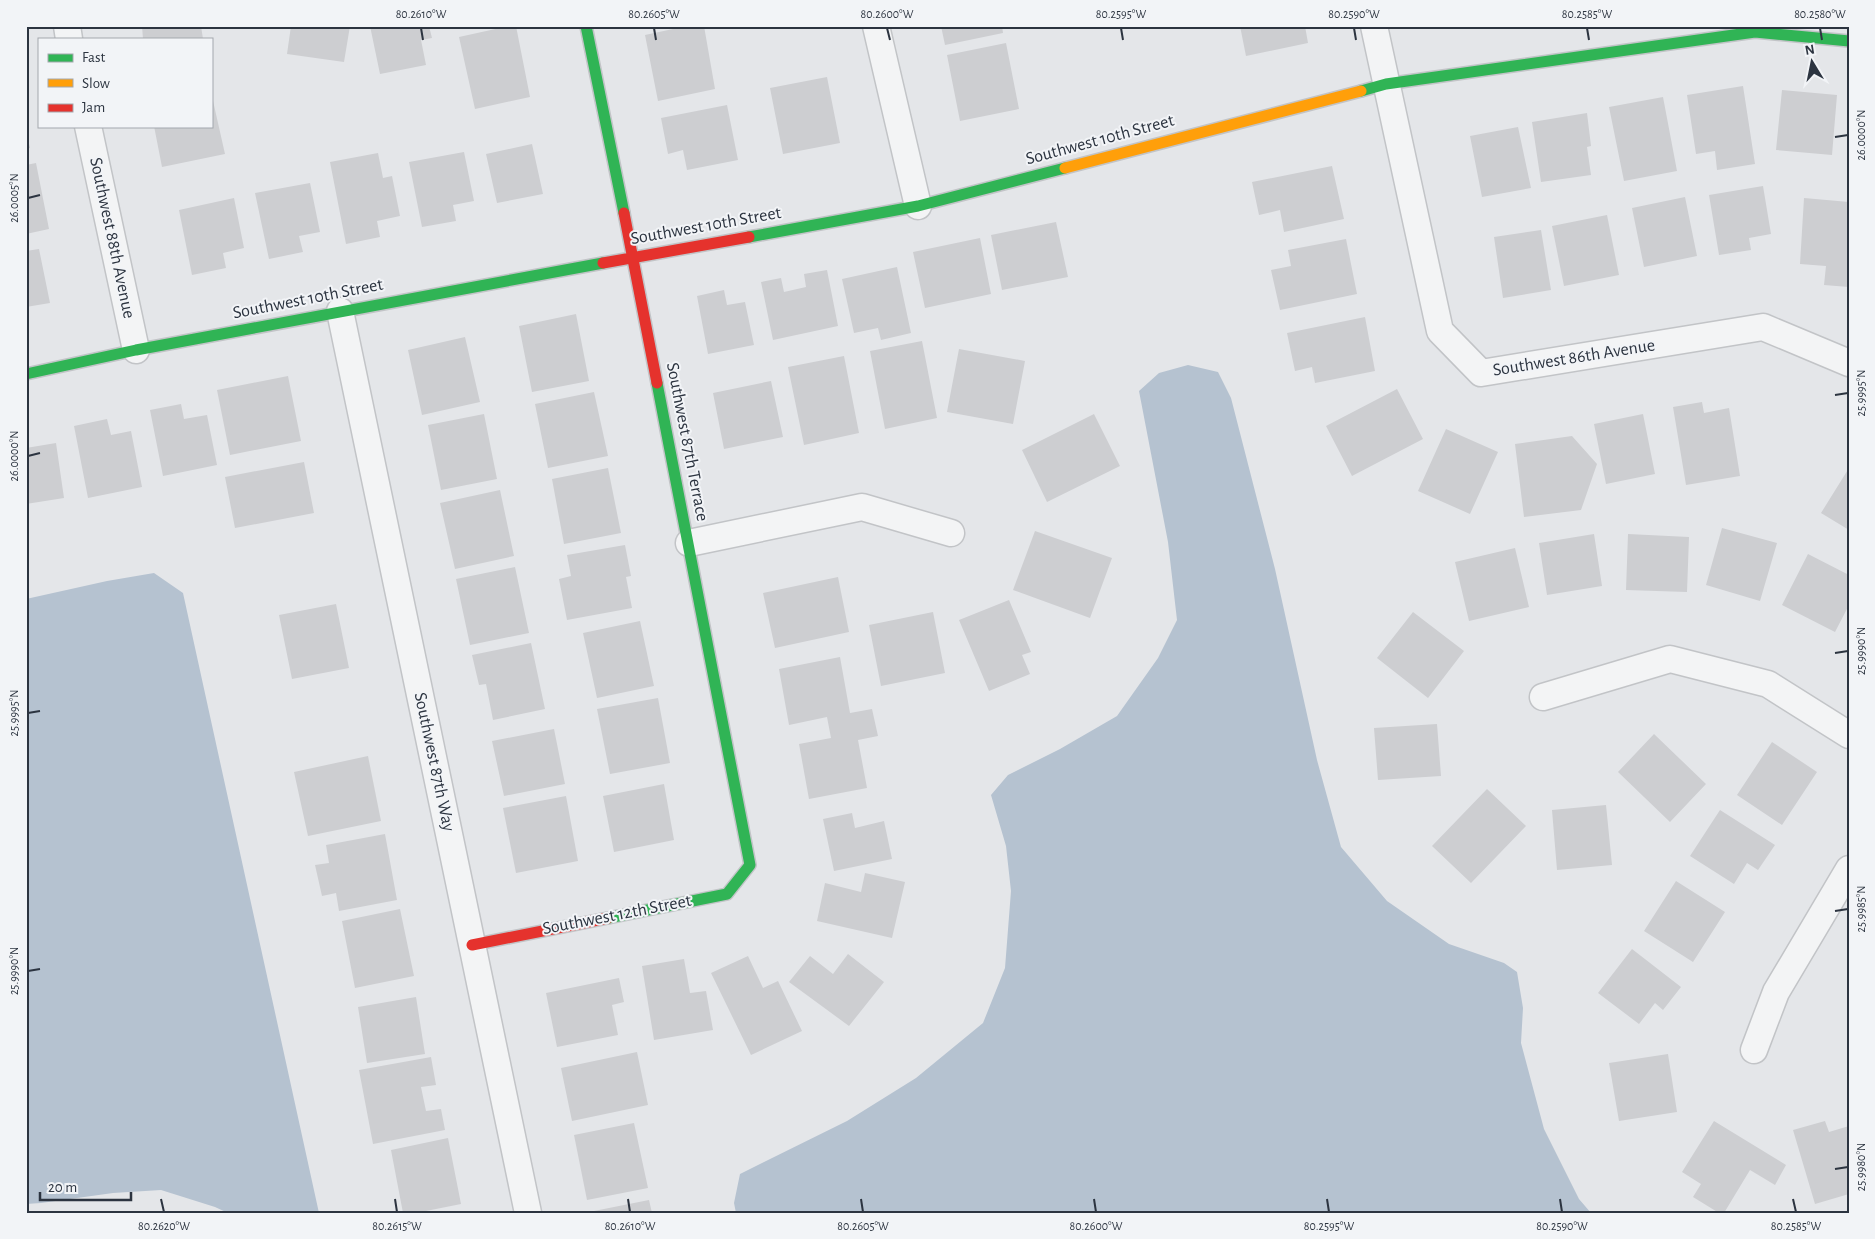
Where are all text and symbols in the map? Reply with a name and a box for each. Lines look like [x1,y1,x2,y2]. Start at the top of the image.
text: 80.2610°W [396,8,447,20]
text: 80.2605°W [628,8,680,20]
text: 80.2600°W [861,8,914,20]
text: 80.2595°W [1096,8,1146,20]
text: 80.2590°W [1328,8,1380,20]
text: 80.2585°W [1562,8,1612,20]
text: 80.2580°W [1794,8,1846,20]
legend [38,38,212,128]
north arrow [1788,38,1838,88]
text: N [1804,42,1816,58]
text: Fast [82,50,106,65]
text: Slow [82,76,110,91]
text: Jam [82,100,105,115]
text: 26.0000°N [1855,110,1867,160]
street label: Southwest 10th Street [1024,111,1176,168]
street label: Southwest 88th Avenue [86,156,138,320]
text: 26.0005°N [8,173,20,223]
street label: Southwest 10th Street [629,204,783,248]
street label: Southwest 10th Street [231,276,385,322]
street label: Southwest 86th Avenue [1492,336,1656,380]
street label: Southwest 87th Terrace [663,361,711,523]
text: 25.9995°N [1855,370,1867,416]
text: 26.0000°N [8,431,20,481]
text: 25.9990°N [1855,627,1867,675]
text: 25.9995°N [8,690,20,736]
street label: Southwest 87th Way [410,691,458,833]
text: 25.9985°N [1855,886,1867,932]
street label: Southwest 12th Street [541,892,693,938]
text: 25.9990°N [8,947,20,995]
text: 25.9980°N [1855,1143,1867,1191]
scale bar [40,1169,131,1201]
text: 20 m [48,1180,77,1195]
text: 80.2620°W [138,1220,190,1232]
text: 80.2615°W [372,1220,422,1232]
text: 80.2610°W [605,1220,656,1232]
text: 80.2605°W [837,1220,889,1232]
text: 80.2600°W [1070,1220,1123,1232]
text: 80.2595°W [1304,1220,1354,1232]
text: 80.2590°W [1536,1220,1588,1232]
text: 80.2585°W [1771,1220,1821,1232]

